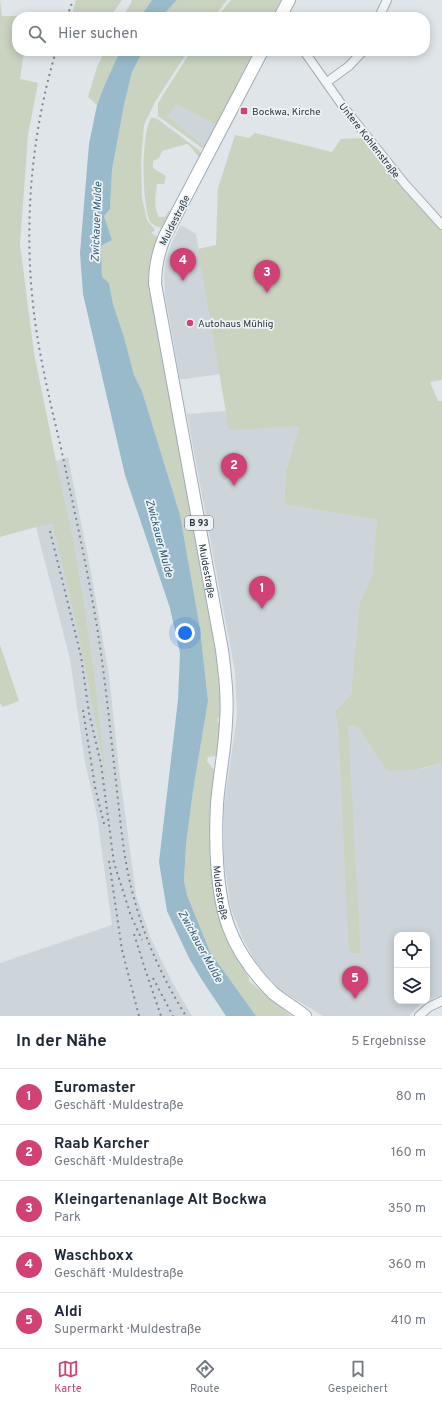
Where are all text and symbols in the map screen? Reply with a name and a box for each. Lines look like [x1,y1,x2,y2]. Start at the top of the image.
search box [12,12,430,56]
icon: search [26,23,48,45]
text: Hier suchen [58,25,138,44]
street label: Untere Kohlenstraße [335,101,402,181]
marker: Bockwa, Kirche [239,106,249,116]
place label: Bockwa, Kirche [252,106,321,119]
water label: Zwickauer Mulde [89,181,105,262]
street label: Muldestraße [157,193,194,248]
pin: 4 [170,248,196,281]
pin: 3 [254,260,280,293]
marker: Autohaus Mühlig [185,318,195,328]
place label: Autohaus Mühlig [198,318,273,331]
pin: 2 [221,453,247,486]
water label: Zwickauer Mulde [142,498,176,579]
road number: B 93 [185,516,213,530]
street label: Muldestraße [195,543,217,599]
pin: 1 [249,576,275,609]
your location [175,623,195,643]
street label: Muldestraße [209,865,231,922]
water label: Zwickauer Mulde [175,908,226,985]
map controls [394,932,430,1004]
button: locate [394,932,430,968]
pin: 5 [342,966,368,999]
button: layers [394,968,430,1004]
text: In der Nähe [16,1031,107,1053]
text: 5 Ergebnisse [351,1034,426,1050]
text: Euromaster [54,1079,136,1098]
text: 1 [26,1089,32,1105]
text: 80 m [396,1089,426,1105]
text: Geschäft · Muldestraße [54,1098,183,1114]
text: Raab Karcher [54,1135,149,1154]
text: 2 [25,1145,33,1161]
text: 160 m [391,1145,426,1161]
text: Geschäft · Muldestraße [54,1154,183,1170]
text: Kleingartenanlage Alt Bockwa [54,1191,267,1210]
text: 3 [25,1201,33,1217]
text: 350 m [388,1201,426,1217]
text: Park [54,1210,81,1226]
text: Waschboxx [54,1247,133,1266]
text: 4 [25,1257,33,1273]
text: 360 m [388,1257,426,1273]
text: Geschäft · Muldestraße [54,1266,183,1282]
text: Aldi [54,1303,82,1322]
text: 5 [25,1313,33,1329]
text: 410 m [391,1313,426,1329]
text: Supermarkt · Muldestraße [54,1322,201,1338]
tab: Karte [54,1358,82,1396]
tab: Route [190,1358,219,1396]
tab: Gespeichert [328,1358,388,1396]

